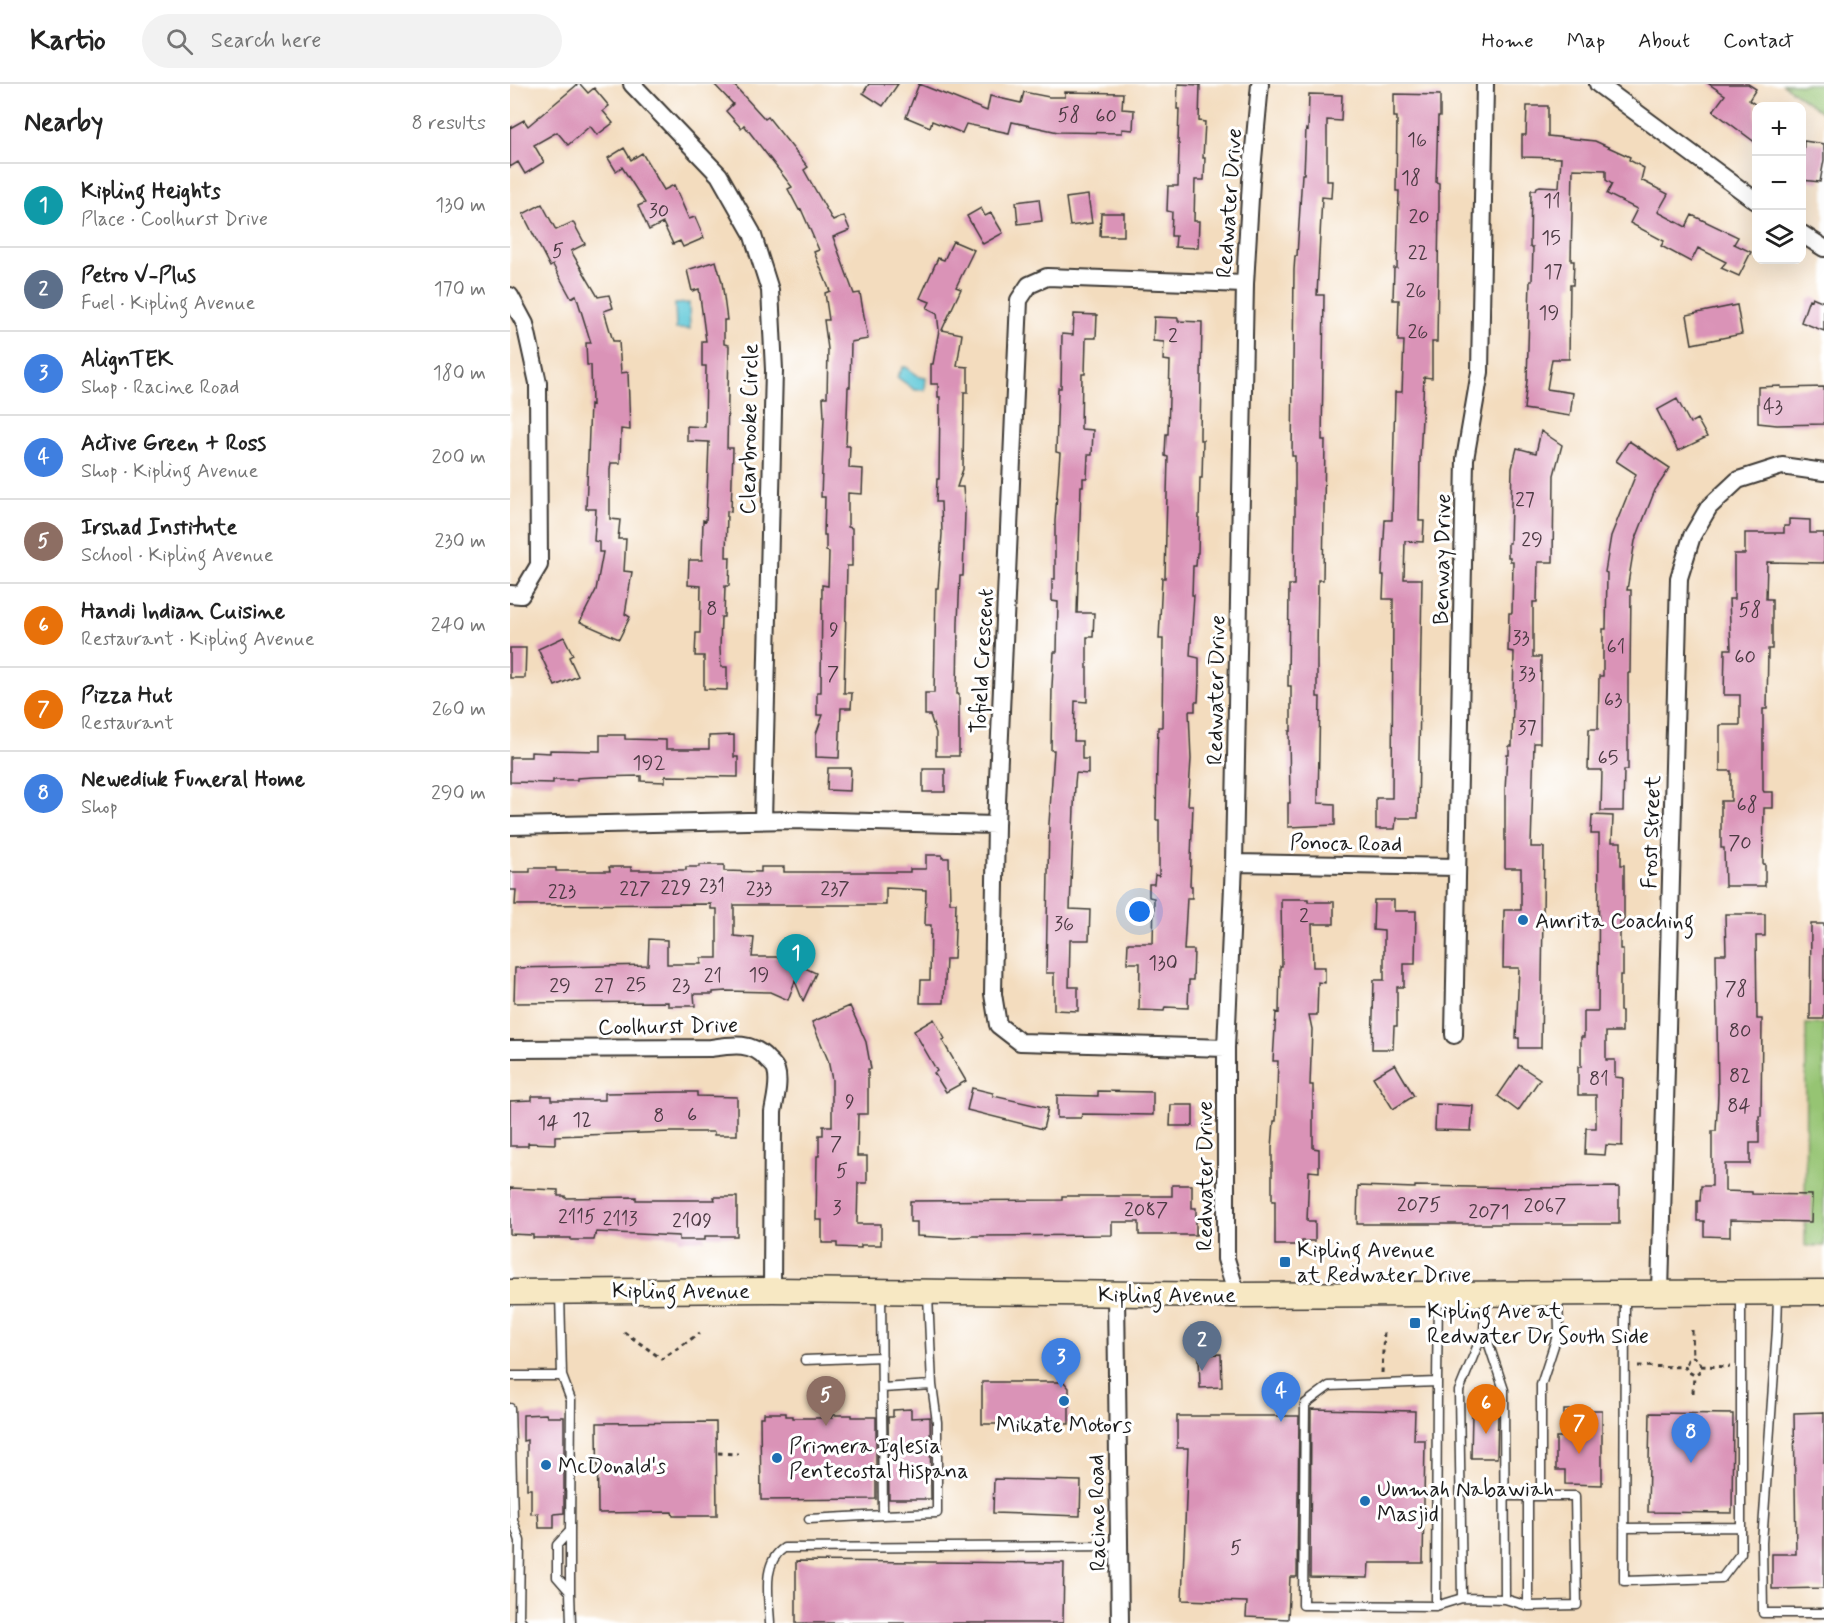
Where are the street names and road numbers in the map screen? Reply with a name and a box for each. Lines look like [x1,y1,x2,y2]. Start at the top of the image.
street label: Redwater Drive [1211,127,1249,279]
street label: Clearbrooke Circle [735,343,765,515]
street label: Benway Drive [1428,493,1458,625]
street label: Tofield Crescent [965,588,1001,734]
street label: Redwater Drive [1202,615,1232,765]
street label: Frost Street [1636,775,1668,889]
street label: Ponoca Road [1290,829,1402,859]
street label: Coolhurst Drive [598,1012,738,1042]
street label: Redwater Drive [1192,1101,1220,1251]
street label: Kipling Avenue [612,1278,750,1309]
street label: Kipling Avenue [1098,1282,1236,1313]
street label: Racine Road [1083,1454,1113,1572]

